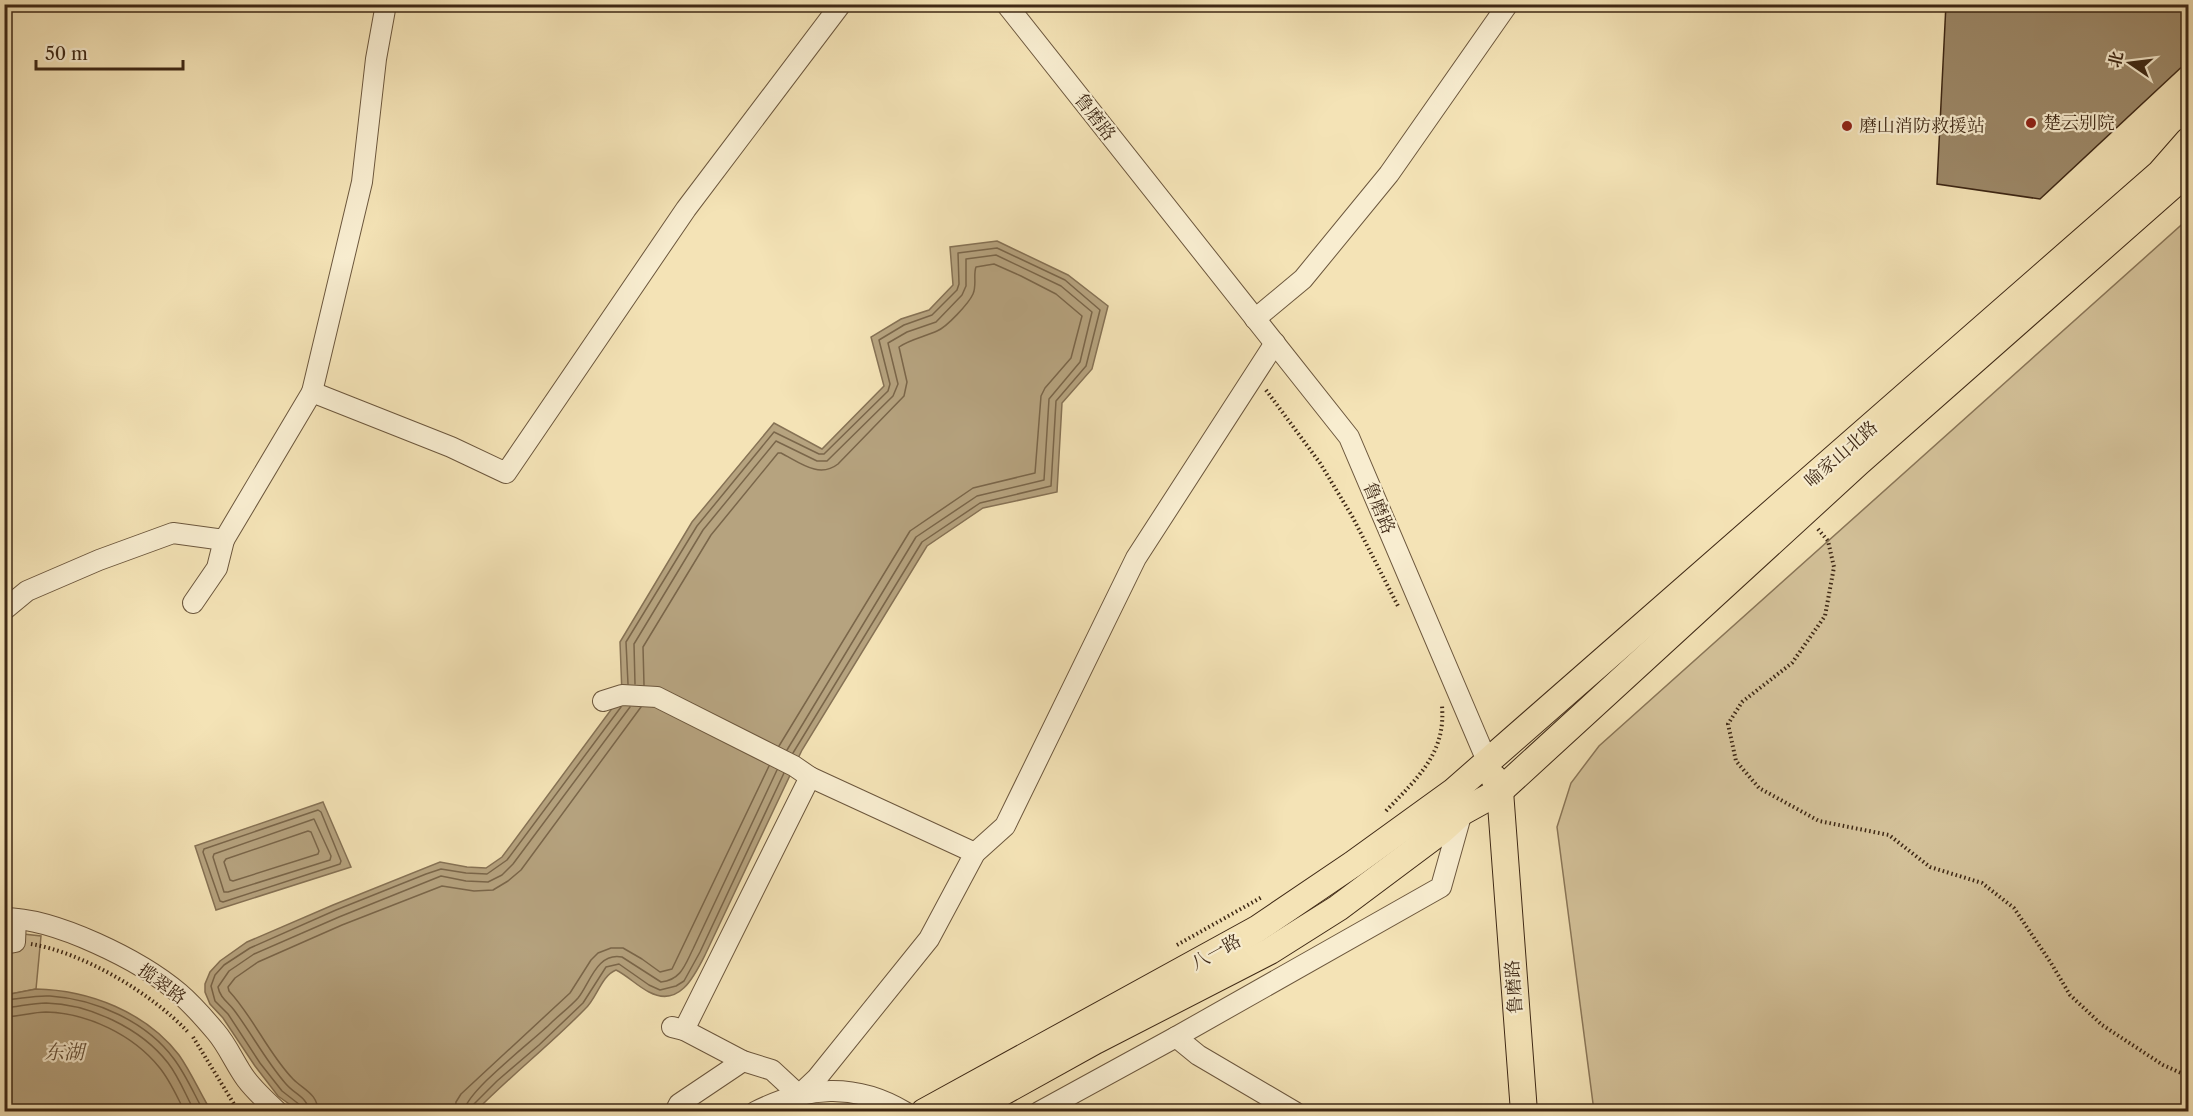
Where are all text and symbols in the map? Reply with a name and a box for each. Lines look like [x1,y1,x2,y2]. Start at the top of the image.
scale bar [36,33,183,71]
north arrow [2100,33,2160,93]
text: 50 m [45,43,88,65]
text: 北 [2104,49,2127,70]
street label: 鲁磨路 [1070,89,1120,145]
place label: 楚云别院 [2043,112,2115,134]
place label: 磨山消防救援站 [1859,115,1985,137]
marker: 楚云别院 [2024,116,2038,130]
marker: 磨山消防救援站 [1840,119,1854,133]
street label: 喻家山北路 [1800,416,1882,492]
street label: 鲁磨路 [1358,479,1400,537]
street label: 八一路 [1187,929,1245,975]
street label: 揽翠路 [134,959,190,1009]
street label: 鲁磨路 [1501,959,1527,1015]
water label: 东湖 [44,1040,87,1064]

